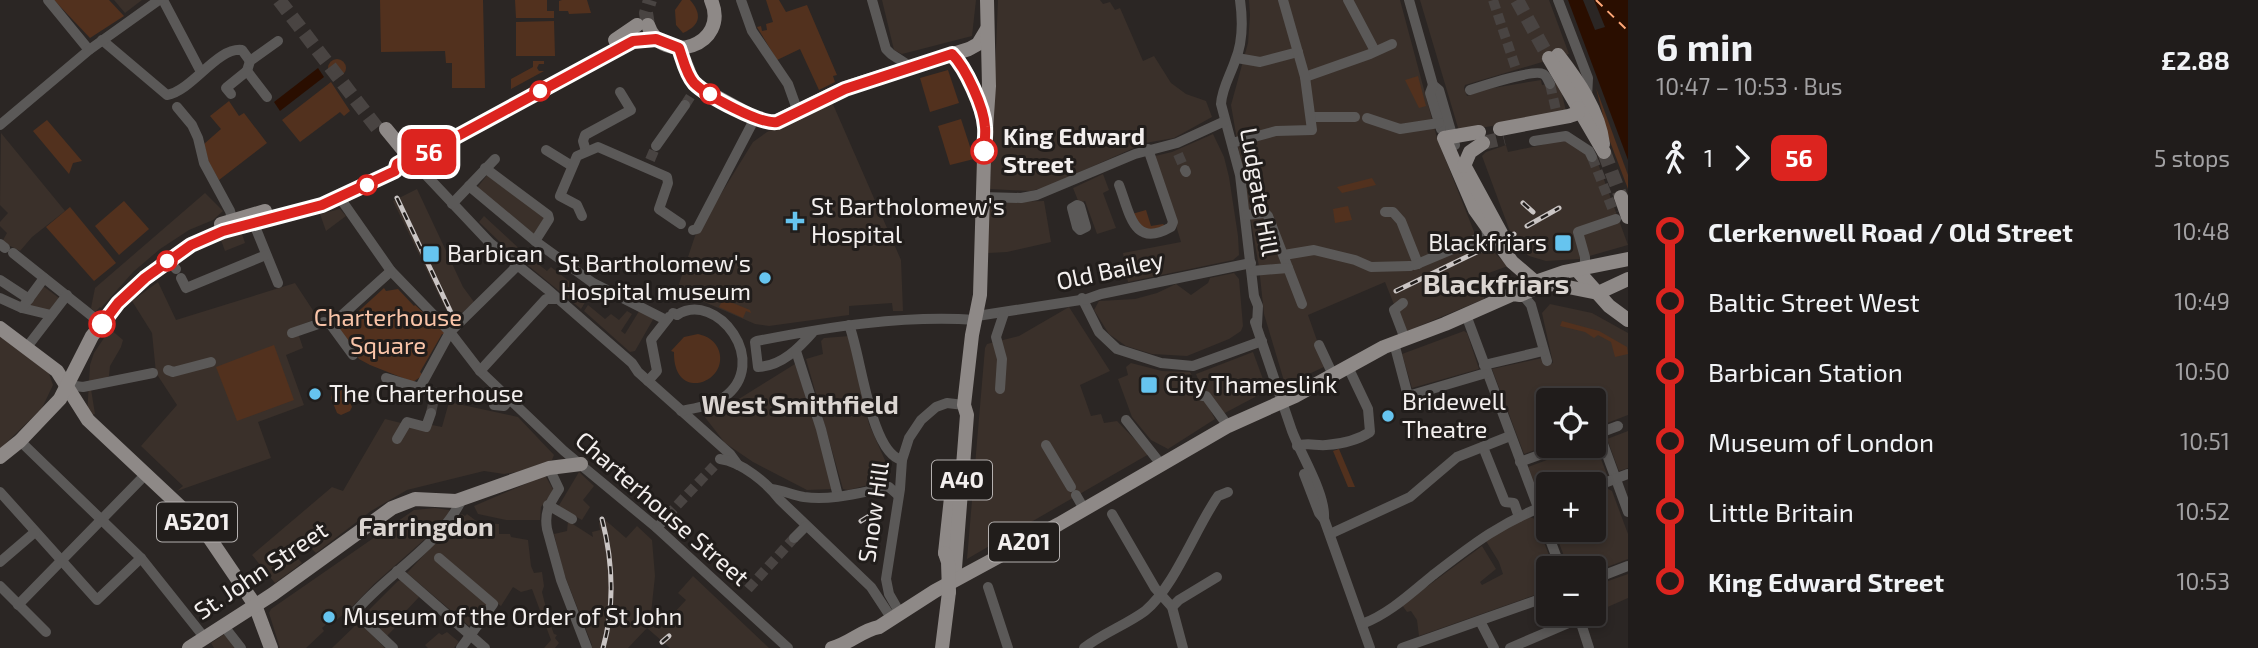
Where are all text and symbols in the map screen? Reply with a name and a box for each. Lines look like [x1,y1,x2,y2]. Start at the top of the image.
text: 6 min [1656,23,1753,69]
text: £2.88 [2161,44,2230,75]
text: 10:47 – 10:53 · Bus [1656,72,1843,100]
unlabelled marker [530,81,550,101]
unlabelled marker [700,84,720,104]
place label: King Edward Street [1003,121,1145,178]
street label: Ludgate Hill [1235,125,1286,258]
line badge: 56 [398,129,460,175]
text: 56 [415,137,443,166]
marker: King Edward Street [971,138,997,164]
icon: walk [1656,139,1694,177]
icon: forward [1723,139,1761,177]
text: 56 [1785,143,1813,172]
text: 1 [1704,144,1713,172]
text: 5 stops [2154,144,2230,172]
unlabelled marker [357,175,377,195]
place label: St Bartholomew's Hospital [811,191,1005,248]
marker: St Bartholomew's Hospital [785,211,805,231]
text: Clerkenwell Road / Old Street [1708,216,2073,247]
text: 10:48 [2173,217,2230,245]
place label: Blackfriars [1428,227,1547,256]
marker: Blackfriars [1553,233,1573,253]
place label: Barbican [447,238,543,267]
marker: Barbican [421,244,441,264]
street label: Old Bailey [1053,244,1166,295]
place label: St Bartholomew's Hospital museum [557,248,751,305]
unlabelled marker [157,251,177,271]
district label: Blackfriars [1423,266,1569,300]
marker: St Bartholomew's Hospital museum [757,270,773,286]
text: Baltic Street West [1708,286,1920,317]
text: 10:49 [2174,287,2230,315]
park label: Charterhouse Square [314,302,462,359]
unlabelled marker [89,311,115,337]
text: Barbican Station [1708,356,1903,387]
text: 10:50 [2175,357,2230,385]
place label: City Thameslink [1165,369,1337,398]
marker: City Thameslink [1139,375,1159,395]
place label: The Charterhouse [329,378,524,407]
marker: The Charterhouse [307,386,323,402]
place label: Bridewell Theatre [1402,386,1506,443]
district label: West Smithfield [701,388,899,419]
map controls [1536,388,1606,626]
button: locate [1536,388,1606,458]
marker: Bridewell Theatre [1380,408,1396,424]
street label: Charterhouse Street [570,425,756,591]
text: Museum of London [1708,426,1934,457]
text: 10:51 [2180,427,2230,455]
street label: Snow Hill [851,459,894,564]
road number: A40 [932,460,992,500]
button: + [1536,472,1606,542]
text: Little Britain [1708,496,1854,527]
text: 10:52 [2176,497,2230,525]
road number: A5201 [157,502,237,542]
district label: Farringdon [358,510,494,541]
street label: St. John Street [188,515,332,625]
road number: A201 [989,522,1059,562]
button: − [1536,556,1606,626]
text: King Edward Street [1708,566,1944,597]
text: 10:53 [2176,567,2230,595]
place label: Museum of the Order of St John [343,601,683,630]
marker: Museum of the Order of St John [321,609,337,625]

